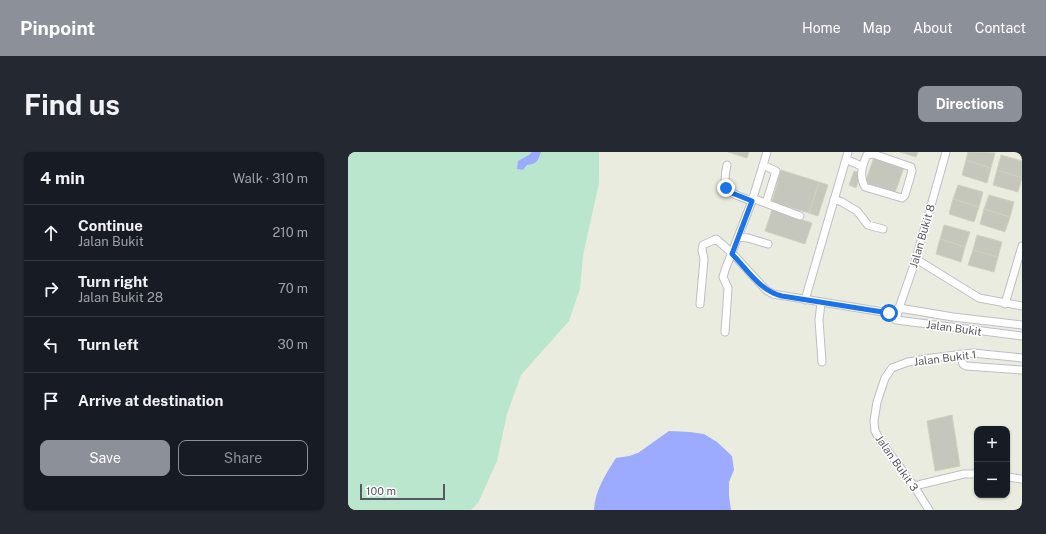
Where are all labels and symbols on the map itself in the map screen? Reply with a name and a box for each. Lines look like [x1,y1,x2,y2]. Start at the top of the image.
route end [717,179,735,197]
street label: Jalan Bukit 8 [907,203,937,269]
route start [880,304,898,322]
street label: Jalan Bukit [926,318,982,338]
street label: Jalan Bukit 1 [913,348,977,368]
street label: Jalan Bukit 3 [873,433,921,493]
scale bar [360,482,445,501]

